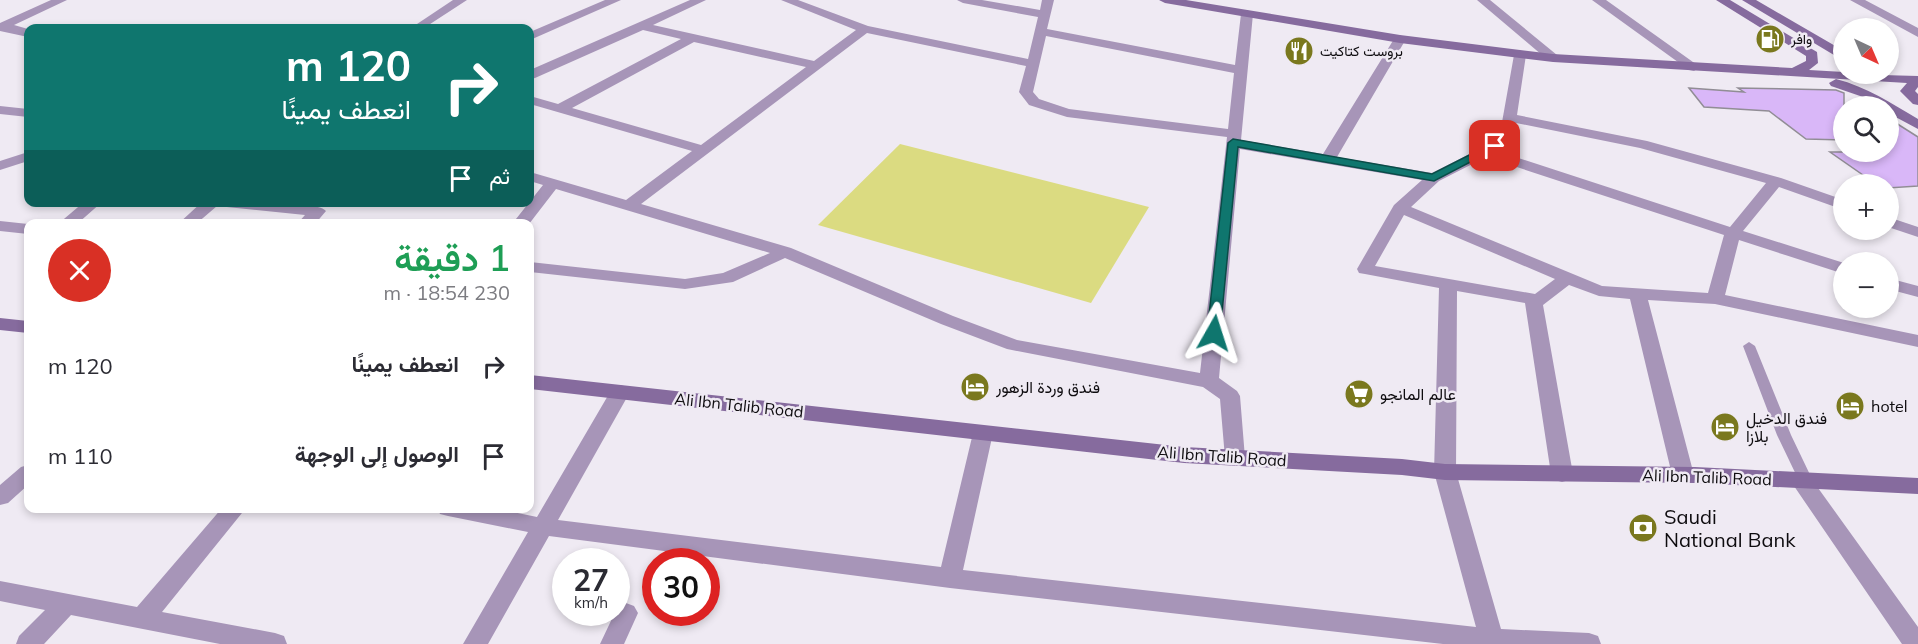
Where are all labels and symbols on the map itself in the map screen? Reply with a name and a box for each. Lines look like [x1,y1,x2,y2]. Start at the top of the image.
north arrow [1833,18,1899,84]
fuel station icon: وافر [1754,23,1786,55]
place label: وافر [1790,30,1812,48]
restaurant icon: بروست كتاكيت [1283,35,1315,67]
place label: بروست كتاكيت [1320,42,1403,60]
pin [1469,120,1520,171]
position arrow [1182,301,1246,365]
hotel icon: فندق وردة الزهور [959,371,991,403]
place label: فندق وردة الزهور [995,377,1100,398]
supermarket icon: عالم المانجو [1343,378,1375,410]
place label: عالم المانجو [1380,384,1456,405]
street label: Ali Ibn Talib Road [674,388,804,422]
hotel icon: hotel [1834,390,1866,422]
place label: hotel [1871,396,1907,416]
place label: فندق الدخيل بلازا [1746,408,1827,447]
hotel icon: فندق الدخيل بلازا [1709,411,1741,443]
street label: Ali Ibn Talib Road [1157,442,1287,470]
street label: Ali Ibn Talib Road [1642,465,1772,489]
place label: Saudi National Bank [1664,504,1796,552]
bank icon: Saudi National Bank [1627,512,1659,544]
speed limit sign: 30 [642,548,720,626]

